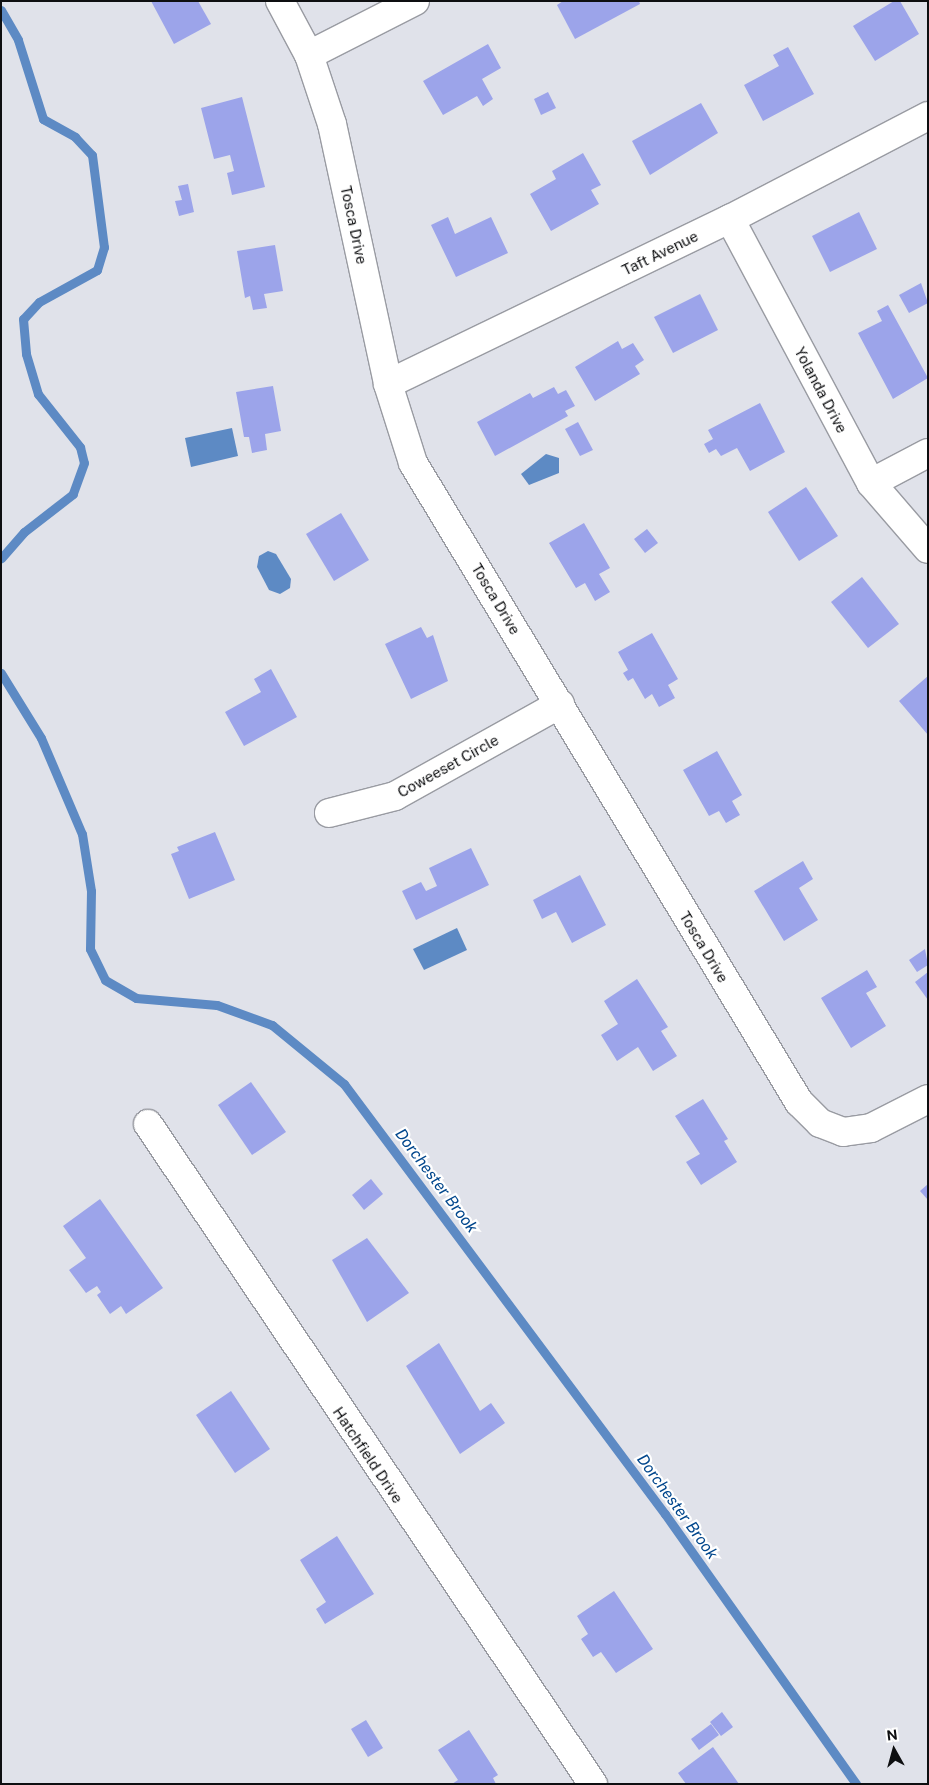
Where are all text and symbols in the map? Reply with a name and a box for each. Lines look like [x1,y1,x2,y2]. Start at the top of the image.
street label: Tosca Drive [337,184,371,266]
street label: Taft Avenue [619,227,701,279]
street label: Yolanda Drive [791,344,851,436]
street label: Tosca Drive [468,560,524,638]
street label: Coweeset Circle [394,731,502,801]
street label: Tosca Drive [676,908,732,986]
water label: Dorchester Brook [391,1125,481,1237]
street label: Hatchfield Drive [329,1403,407,1507]
water label: Dorchester Brook [632,1451,722,1563]
north arrow [869,1725,919,1775]
text: N [886,1727,899,1744]

